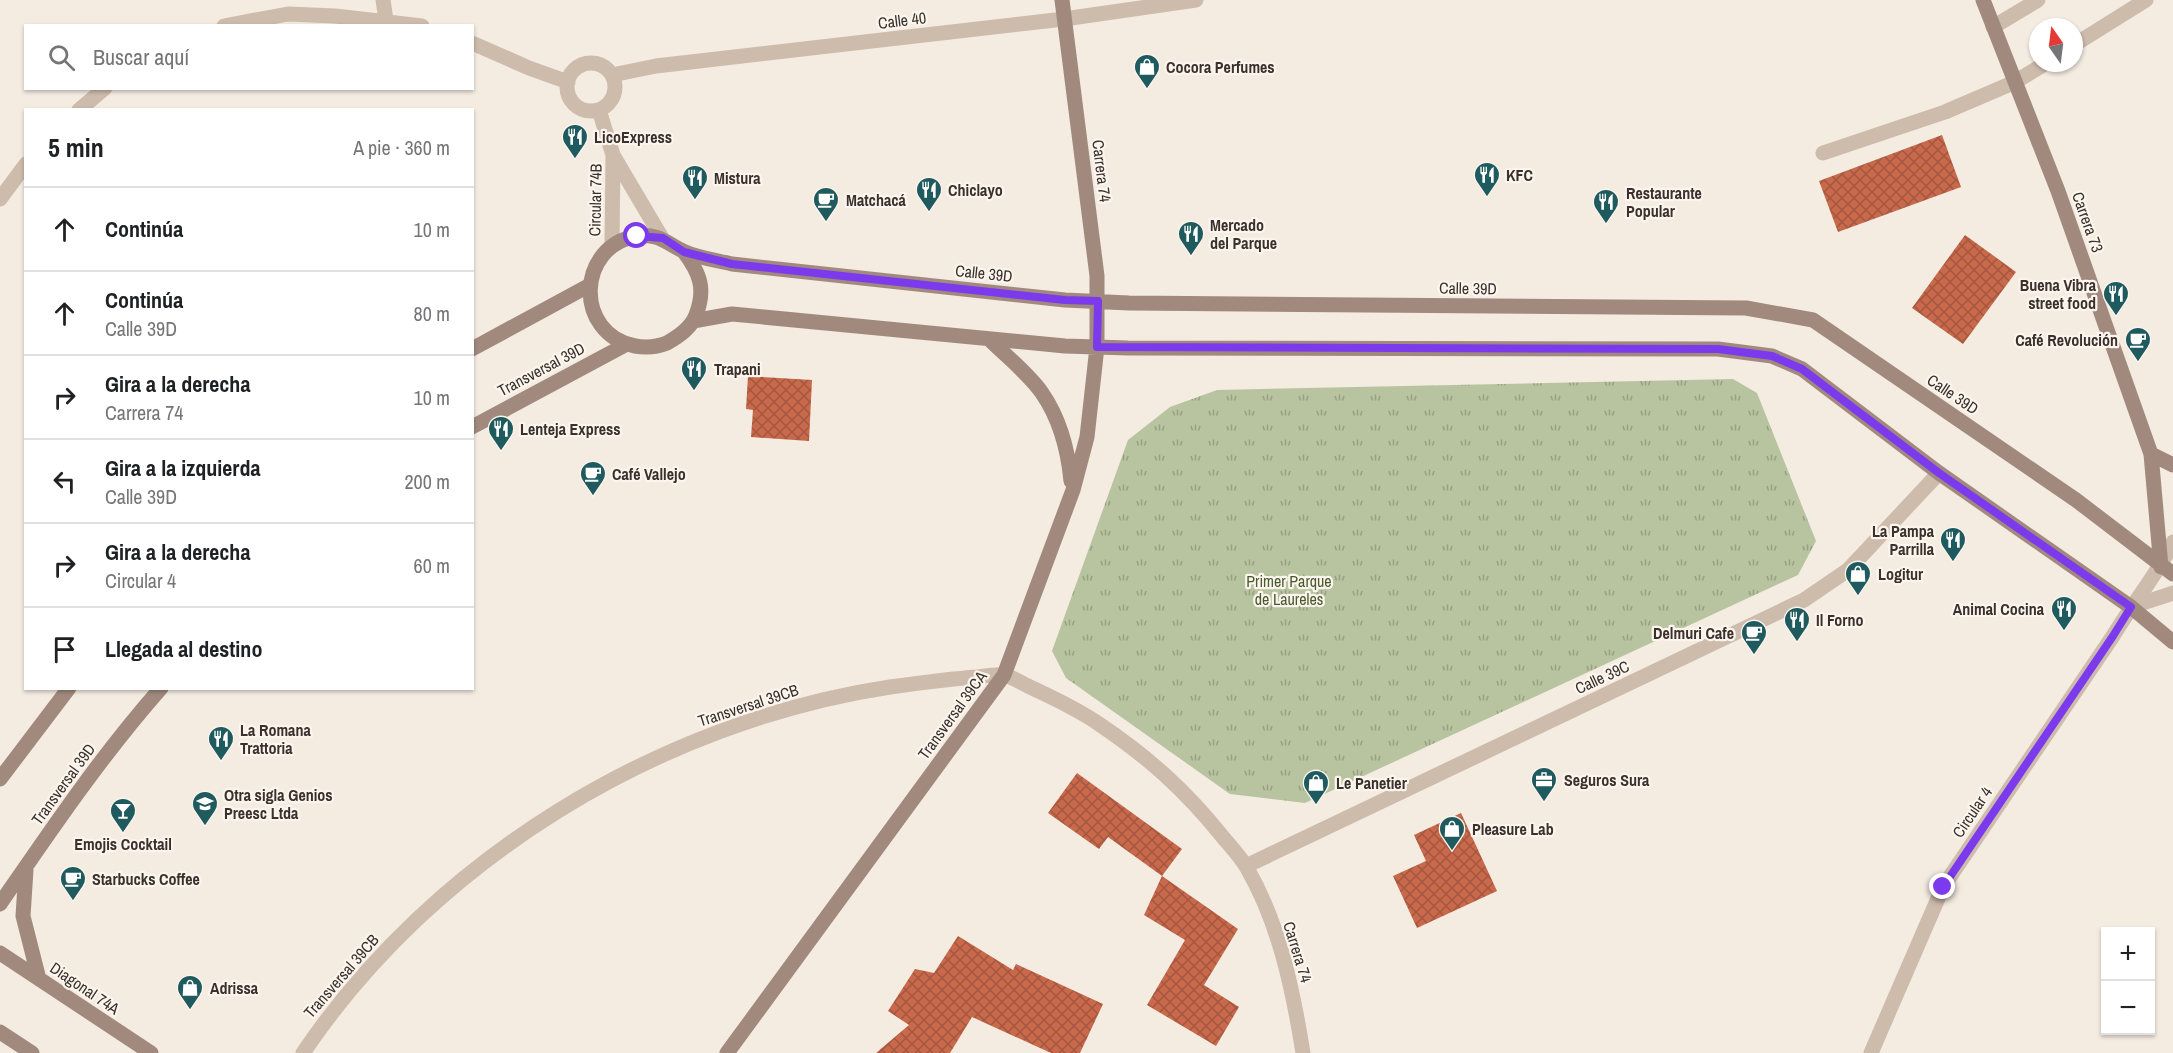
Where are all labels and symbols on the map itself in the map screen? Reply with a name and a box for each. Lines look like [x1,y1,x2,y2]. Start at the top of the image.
street label: Calle 40 [877,6,927,34]
north arrow [2029,18,2083,72]
shop icon: Cocora Perfumes [1132,52,1162,90]
place label: Cocora Perfumes [1166,56,1275,78]
restaurant icon: LicoExpress [560,122,590,160]
place label: LicoExpress [594,126,672,148]
street label: Carrera 74 [1087,139,1117,203]
restaurant icon: KFC [1472,160,1502,198]
street label: Circular 74B [583,163,607,237]
restaurant icon: Mistura [680,163,710,201]
place label: KFC [1506,164,1533,186]
place label: Mistura [714,167,761,189]
restaurant icon: Chiclayo [914,175,944,213]
place label: Chiclayo [948,179,1003,201]
place label: Restaurante Popular [1626,182,1702,222]
cafe icon: Matchacá [811,185,841,223]
restaurant icon: Restaurante Popular [1591,187,1621,225]
place label: Matchacá [846,189,906,211]
street label: Carrera 73 [2067,189,2109,255]
place label: Mercado del Parque [1210,214,1277,254]
restaurant icon: Mercado del Parque [1176,219,1206,257]
route start [623,222,649,248]
street label: Calle 39D [954,259,1014,287]
place label: Buena Vibra street food [2020,274,2097,314]
street label: Calle 39D [1439,276,1497,300]
restaurant icon: Buena Vibra street food [2101,279,2131,317]
cafe icon: Café Revolución [2123,325,2153,363]
place label: Café Revolución [2015,329,2118,351]
street label: Transversal 39D [494,337,588,401]
restaurant icon: Trapani [679,354,709,392]
place label: Trapani [714,358,761,380]
street label: Calle 39D [1923,369,1983,419]
restaurant icon: Lenteja Express [486,414,516,452]
place label: Lenteja Express [520,418,621,440]
cafe icon: Café Vallejo [578,459,608,497]
place label: Café Vallejo [612,463,686,485]
place label: La Pampa Parrilla [1872,520,1935,560]
restaurant icon: La Pampa Parrilla [1938,525,1968,563]
shop icon: Logitur [1843,559,1873,597]
place label: Logitur [1878,563,1924,585]
park label: Primer Parque de Laureles [1246,570,1332,610]
restaurant icon: Animal Cocina [2049,594,2079,632]
place label: Animal Cocina [1953,598,2045,620]
restaurant icon: Il Forno [1782,605,1812,643]
place label: Il Forno [1816,609,1863,631]
cafe icon: Delmuri Cafe [1739,618,1769,656]
place label: Delmuri Cafe [1653,622,1734,644]
street label: Calle 39C [1571,655,1633,699]
street label: Transversal 39CA [912,666,992,764]
street label: Transversal 39CB [695,678,801,732]
place label: La Romana Trattoria [240,719,311,759]
restaurant icon: La Romana Trattoria [206,724,236,762]
street label: Transversal 39D [26,739,100,829]
office icon: Seguros Sura [1529,765,1559,803]
shop icon: Le Panetier [1301,768,1331,806]
place label: Seguros Sura [1564,769,1650,791]
place label: Le Panetier [1336,772,1408,794]
street label: Circular 4 [1947,782,1997,842]
place label: Otra sigla Genios Preesc Ltda [224,784,333,824]
school or university icon: Otra sigla Genios Preesc Ltda [190,789,220,827]
bar icon: Emojis Cocktail [108,796,138,834]
shop icon: Pleasure Lab [1437,814,1467,852]
place label: Pleasure Lab [1472,818,1554,840]
place label: Emojis Cocktail [74,833,172,855]
cafe icon: Starbucks Coffee [58,864,88,902]
place label: Starbucks Coffee [92,868,200,890]
route end [1929,873,1955,899]
street label: Carrera 74 [1278,919,1318,985]
street label: Transversal 39CB [298,929,384,1023]
street label: Diagonal 74A [46,957,124,1019]
shop icon: Adrissa [175,973,205,1011]
place label: Adrissa [210,977,259,999]

